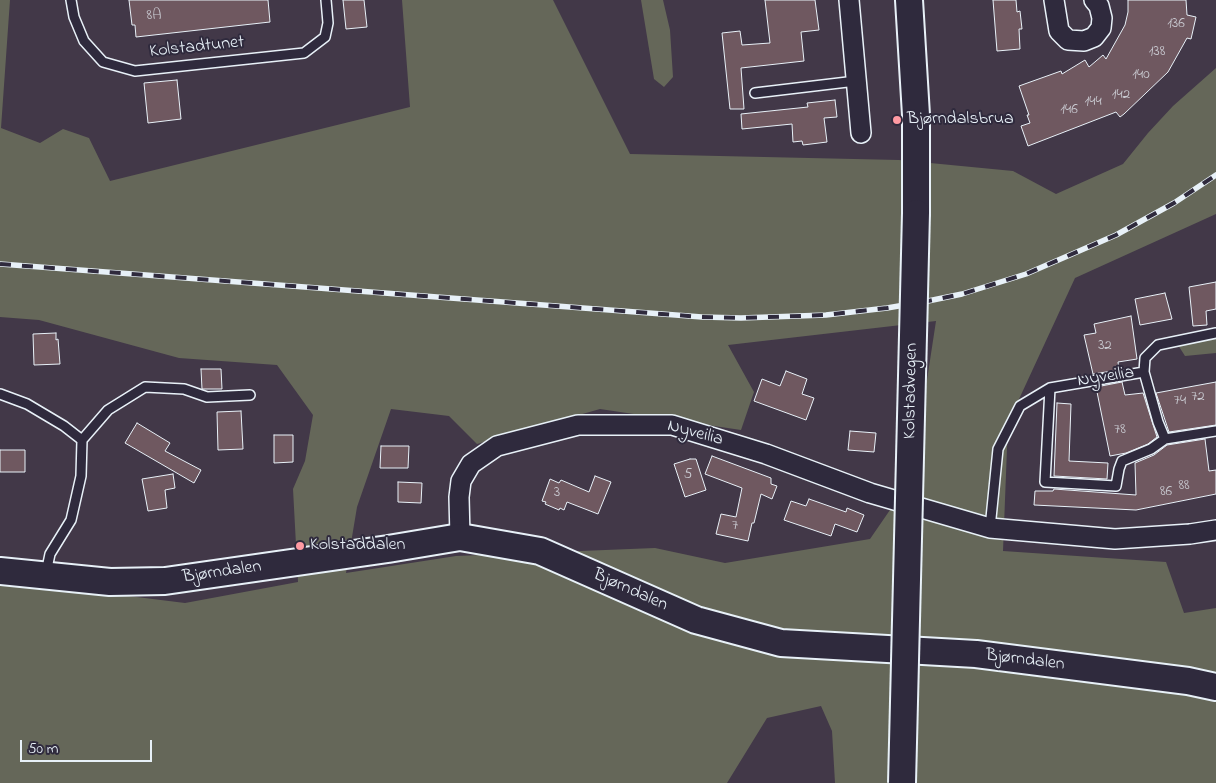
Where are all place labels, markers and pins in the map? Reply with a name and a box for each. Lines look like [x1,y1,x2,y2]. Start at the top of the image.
place label: Bjørndalsbrua [907,109,1014,131]
marker: Bjørndalsbrua [891,114,903,126]
place label: Kolstaddalen [310,535,405,557]
marker: Kolstaddalen [294,540,306,552]

